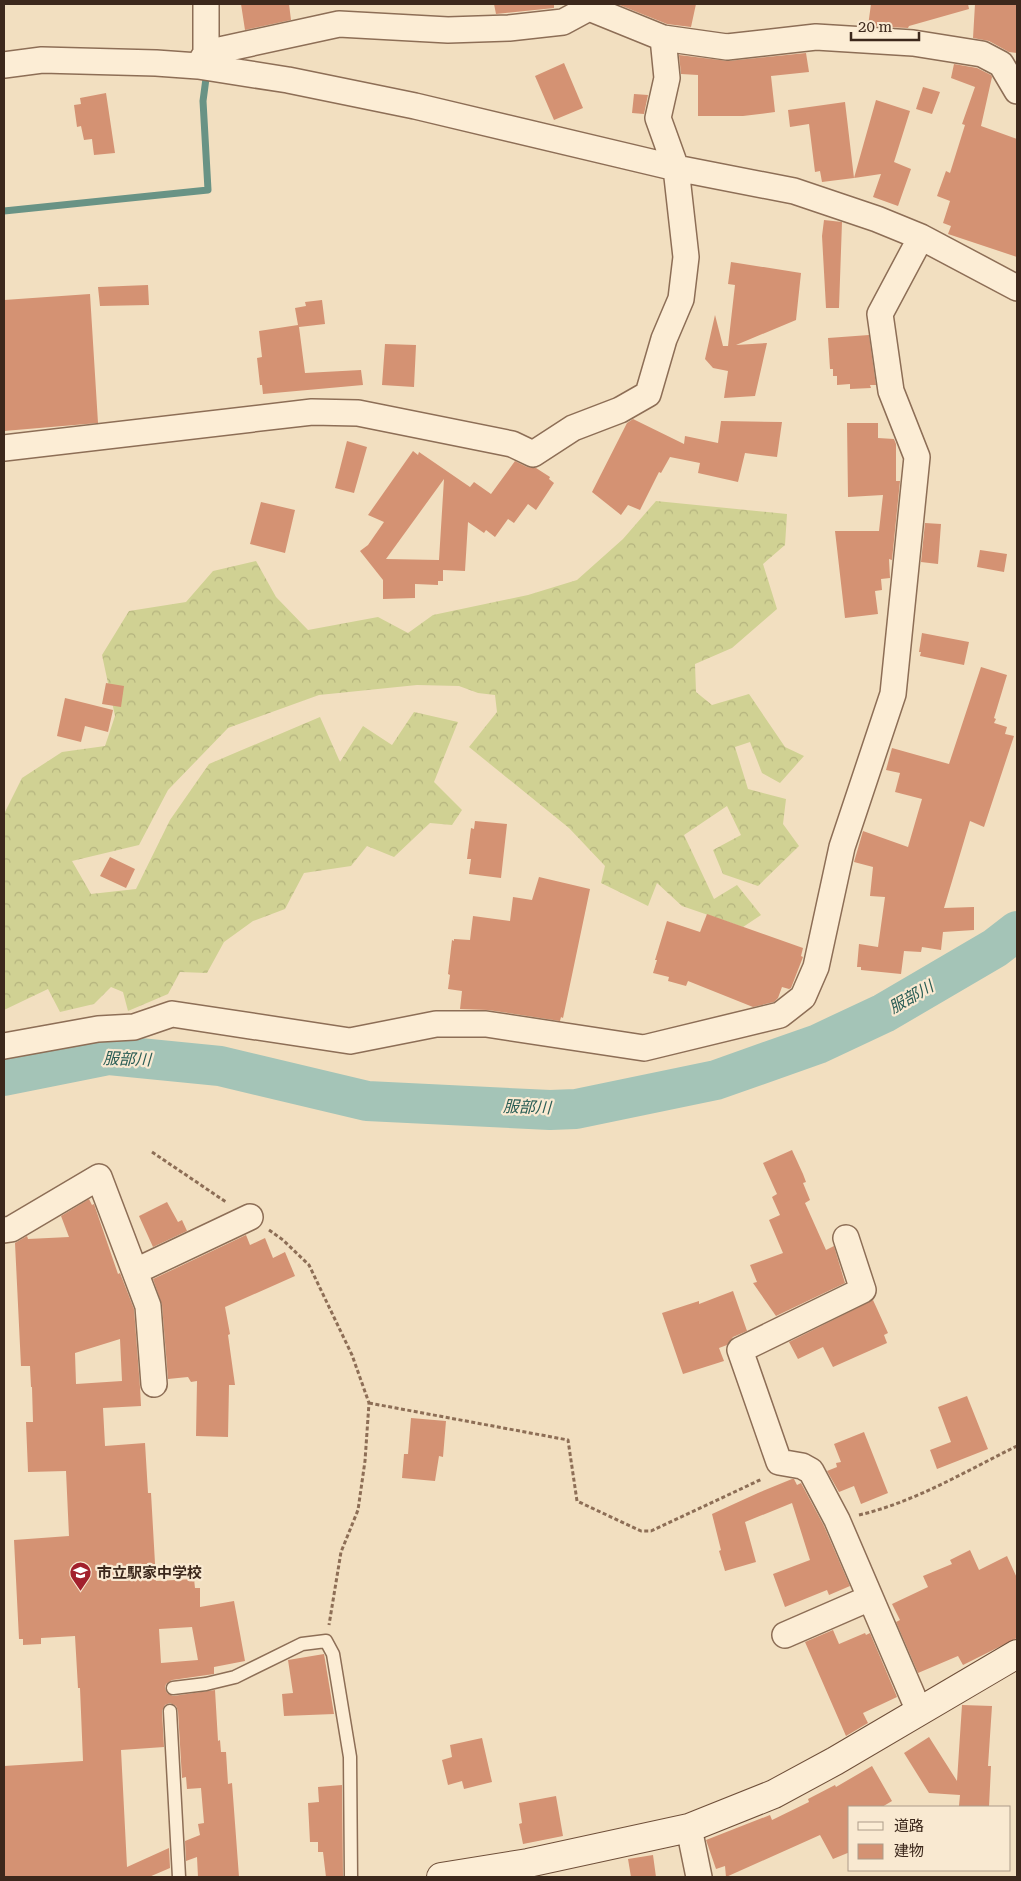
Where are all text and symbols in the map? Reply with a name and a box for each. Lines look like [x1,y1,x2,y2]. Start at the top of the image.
scale bar [851,10,918,42]
text: 20 m [858,18,893,36]
water label: 服部川 [885,976,938,1017]
water label: 服部川 [103,1049,153,1069]
water label: 服部川 [503,1097,553,1117]
school or university icon: 市立駅家中学校 [69,1561,93,1592]
place label: 市立駅家中学校 [97,1564,202,1582]
legend [848,1806,1011,1871]
text: 道路 [894,1817,924,1835]
text: 建物 [894,1842,924,1860]

